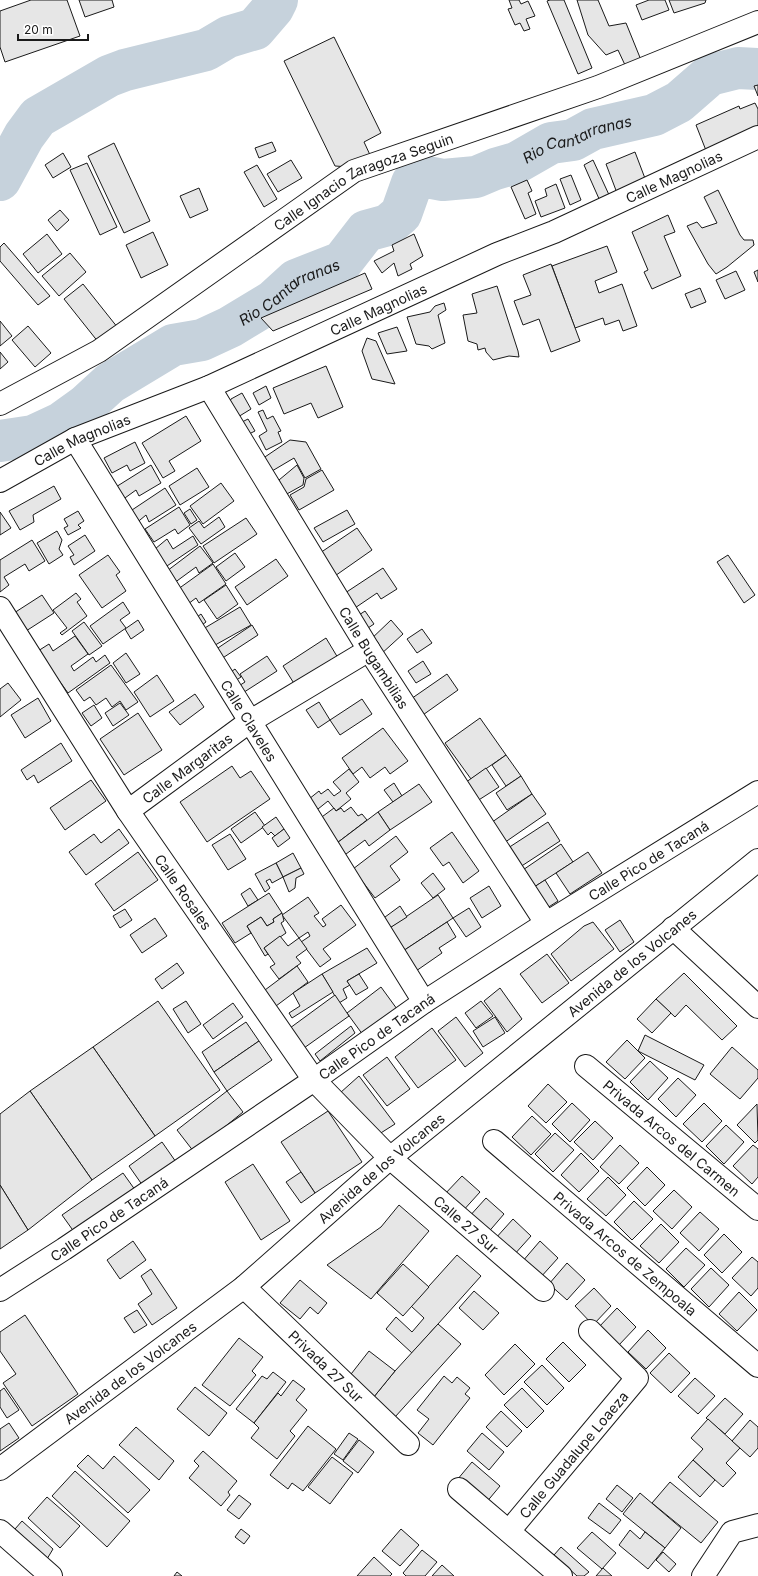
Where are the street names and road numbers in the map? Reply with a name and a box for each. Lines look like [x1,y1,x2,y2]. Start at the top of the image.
street label: Calle Ignacio Zaragoza Seguin [270,129,455,234]
street label: Calle Magnolias [623,146,725,206]
street label: Calle Magnolias [327,279,429,339]
street label: Calle Magnolias [30,410,133,469]
street label: Calle Bugambilias [336,603,413,711]
street label: Calle Claveles [218,676,281,764]
street label: Calle Margaritas [138,729,235,807]
street label: Calle Pico de Tacaná [585,816,712,904]
street label: Calle Rosales [152,850,216,933]
street label: Avenida de los Volcanes [564,905,699,1020]
street label: Calle Pico de Tacaná [315,989,438,1083]
street label: Privada Arcos del Carmen [600,1076,744,1199]
street label: Avenida de los Volcanes [314,1109,448,1226]
street label: Calle Pico de Tacaná [47,1173,171,1264]
street label: Privada Arcos de Zempoala [551,1188,701,1319]
street label: Calle 27 Sur [431,1191,502,1257]
street label: Avenida de los Volcanes [60,1317,199,1427]
street label: Privada 27 Sur [285,1326,367,1405]
street label: Calle Guadalupe Loaeza [515,1387,631,1521]

